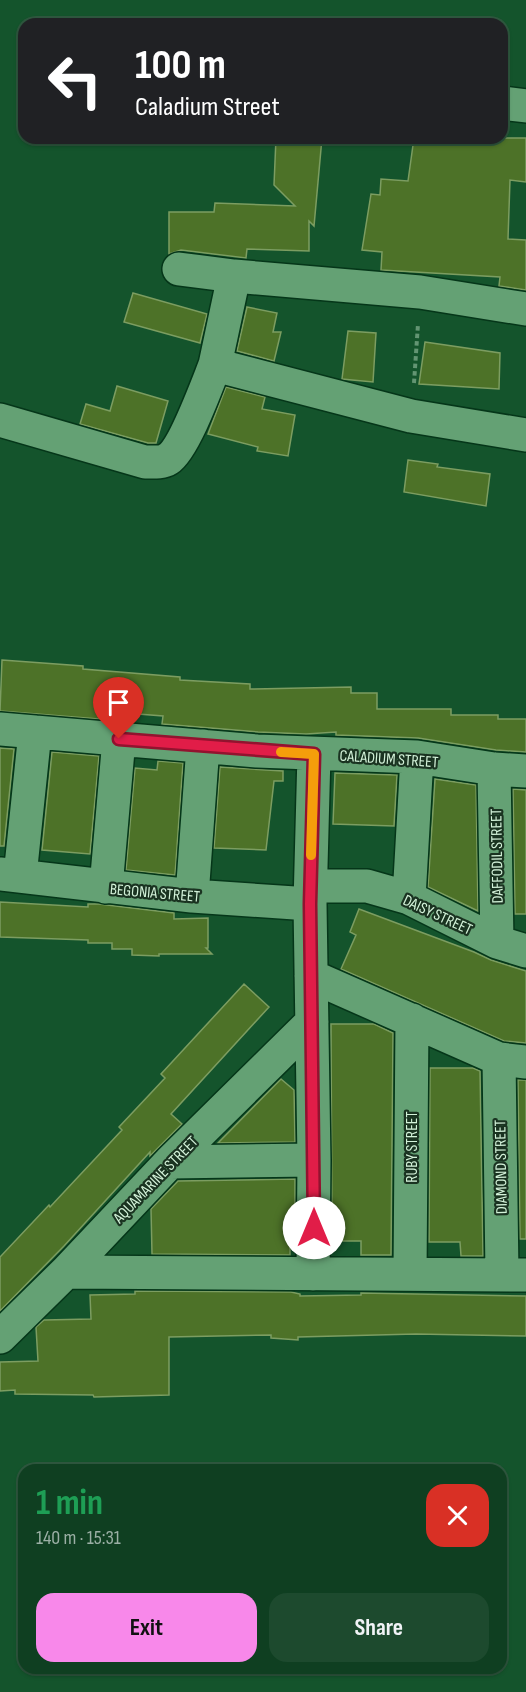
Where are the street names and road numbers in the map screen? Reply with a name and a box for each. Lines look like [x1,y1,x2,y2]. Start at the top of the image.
street label: CALADIUM STREET [339,747,439,772]
street label: DAFFODIL STREET [487,808,508,903]
street label: BEGONIA STREET [109,880,201,907]
street label: DAISY STREET [400,891,475,940]
street label: RUBY STREET [403,1111,422,1183]
street label: DIAMOND STREET [491,1119,512,1214]
street label: AQUAMARINE STREET [109,1132,203,1228]

